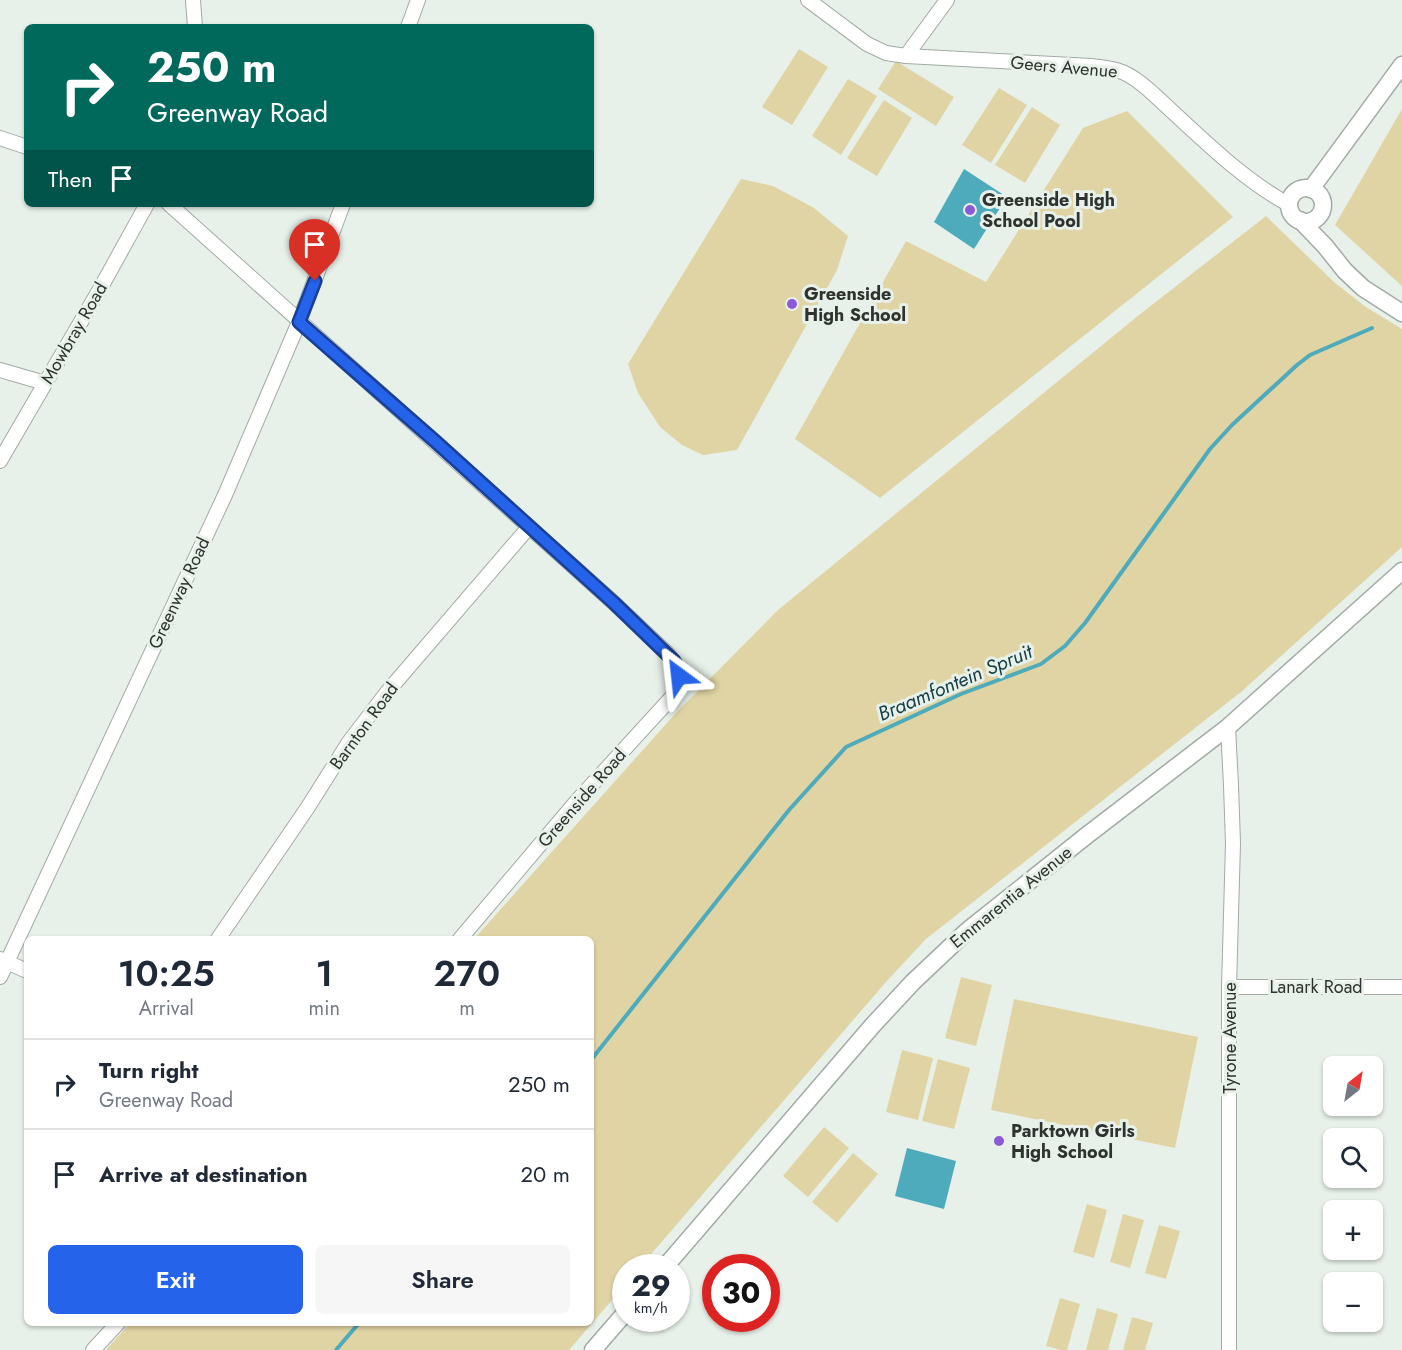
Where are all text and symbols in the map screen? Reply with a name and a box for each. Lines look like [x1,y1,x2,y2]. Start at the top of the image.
text: 250 m [147,37,277,98]
icon: right [48,48,126,126]
street label: Geers Avenue [1009,49,1119,85]
text: Greenway Road [147,93,328,132]
icon: arrive [105,162,138,195]
text: Then [48,163,93,195]
place label: Greenside High School Pool [982,187,1115,234]
marker: Greenside High School Pool [963,203,977,217]
pin [289,219,340,281]
icon: arrive [298,228,331,261]
street label: Mowbray Road [34,277,114,389]
place label: Greenside High School [804,281,906,328]
marker: Greenside High School [785,297,799,311]
street label: Greenway Road [142,533,216,653]
water label: Braamfontein Spruit [873,637,1038,729]
position arrow [647,644,711,708]
street label: Barnton Road [323,677,405,775]
street label: Greenside Road [532,743,632,853]
street label: Emmarentia Avenue [944,840,1078,954]
text: 10:25 [118,947,215,999]
text: 1 [315,947,333,999]
text: 270 [434,947,500,999]
street label: Lanark Road [1269,974,1363,1000]
street label: Tyrone Avenue [1217,982,1243,1094]
text: Arrival [139,994,194,1023]
text: min [309,994,340,1023]
text: m [459,994,475,1023]
text: Turn right [99,1054,199,1086]
north arrow [1323,1056,1383,1116]
map controls [1323,1056,1383,1332]
icon: right [48,1068,81,1101]
text: 250 m [508,1068,570,1100]
text: Greenway Road [99,1086,233,1115]
place label: Parktown Girls High School [1011,1118,1135,1165]
button: search [1323,1128,1383,1188]
marker: Parktown Girls High School [992,1134,1006,1148]
icon: arrive [48,1158,81,1191]
text: Arrive at destination [99,1158,308,1190]
text: 20 m [521,1158,570,1190]
button: + [1323,1200,1383,1260]
button: Exit [48,1245,303,1314]
button: Share [315,1245,570,1314]
speed limit sign: 30 [702,1254,780,1332]
text: 29 [631,1264,671,1307]
button: − [1323,1272,1383,1332]
text: km/h [634,1297,668,1319]

